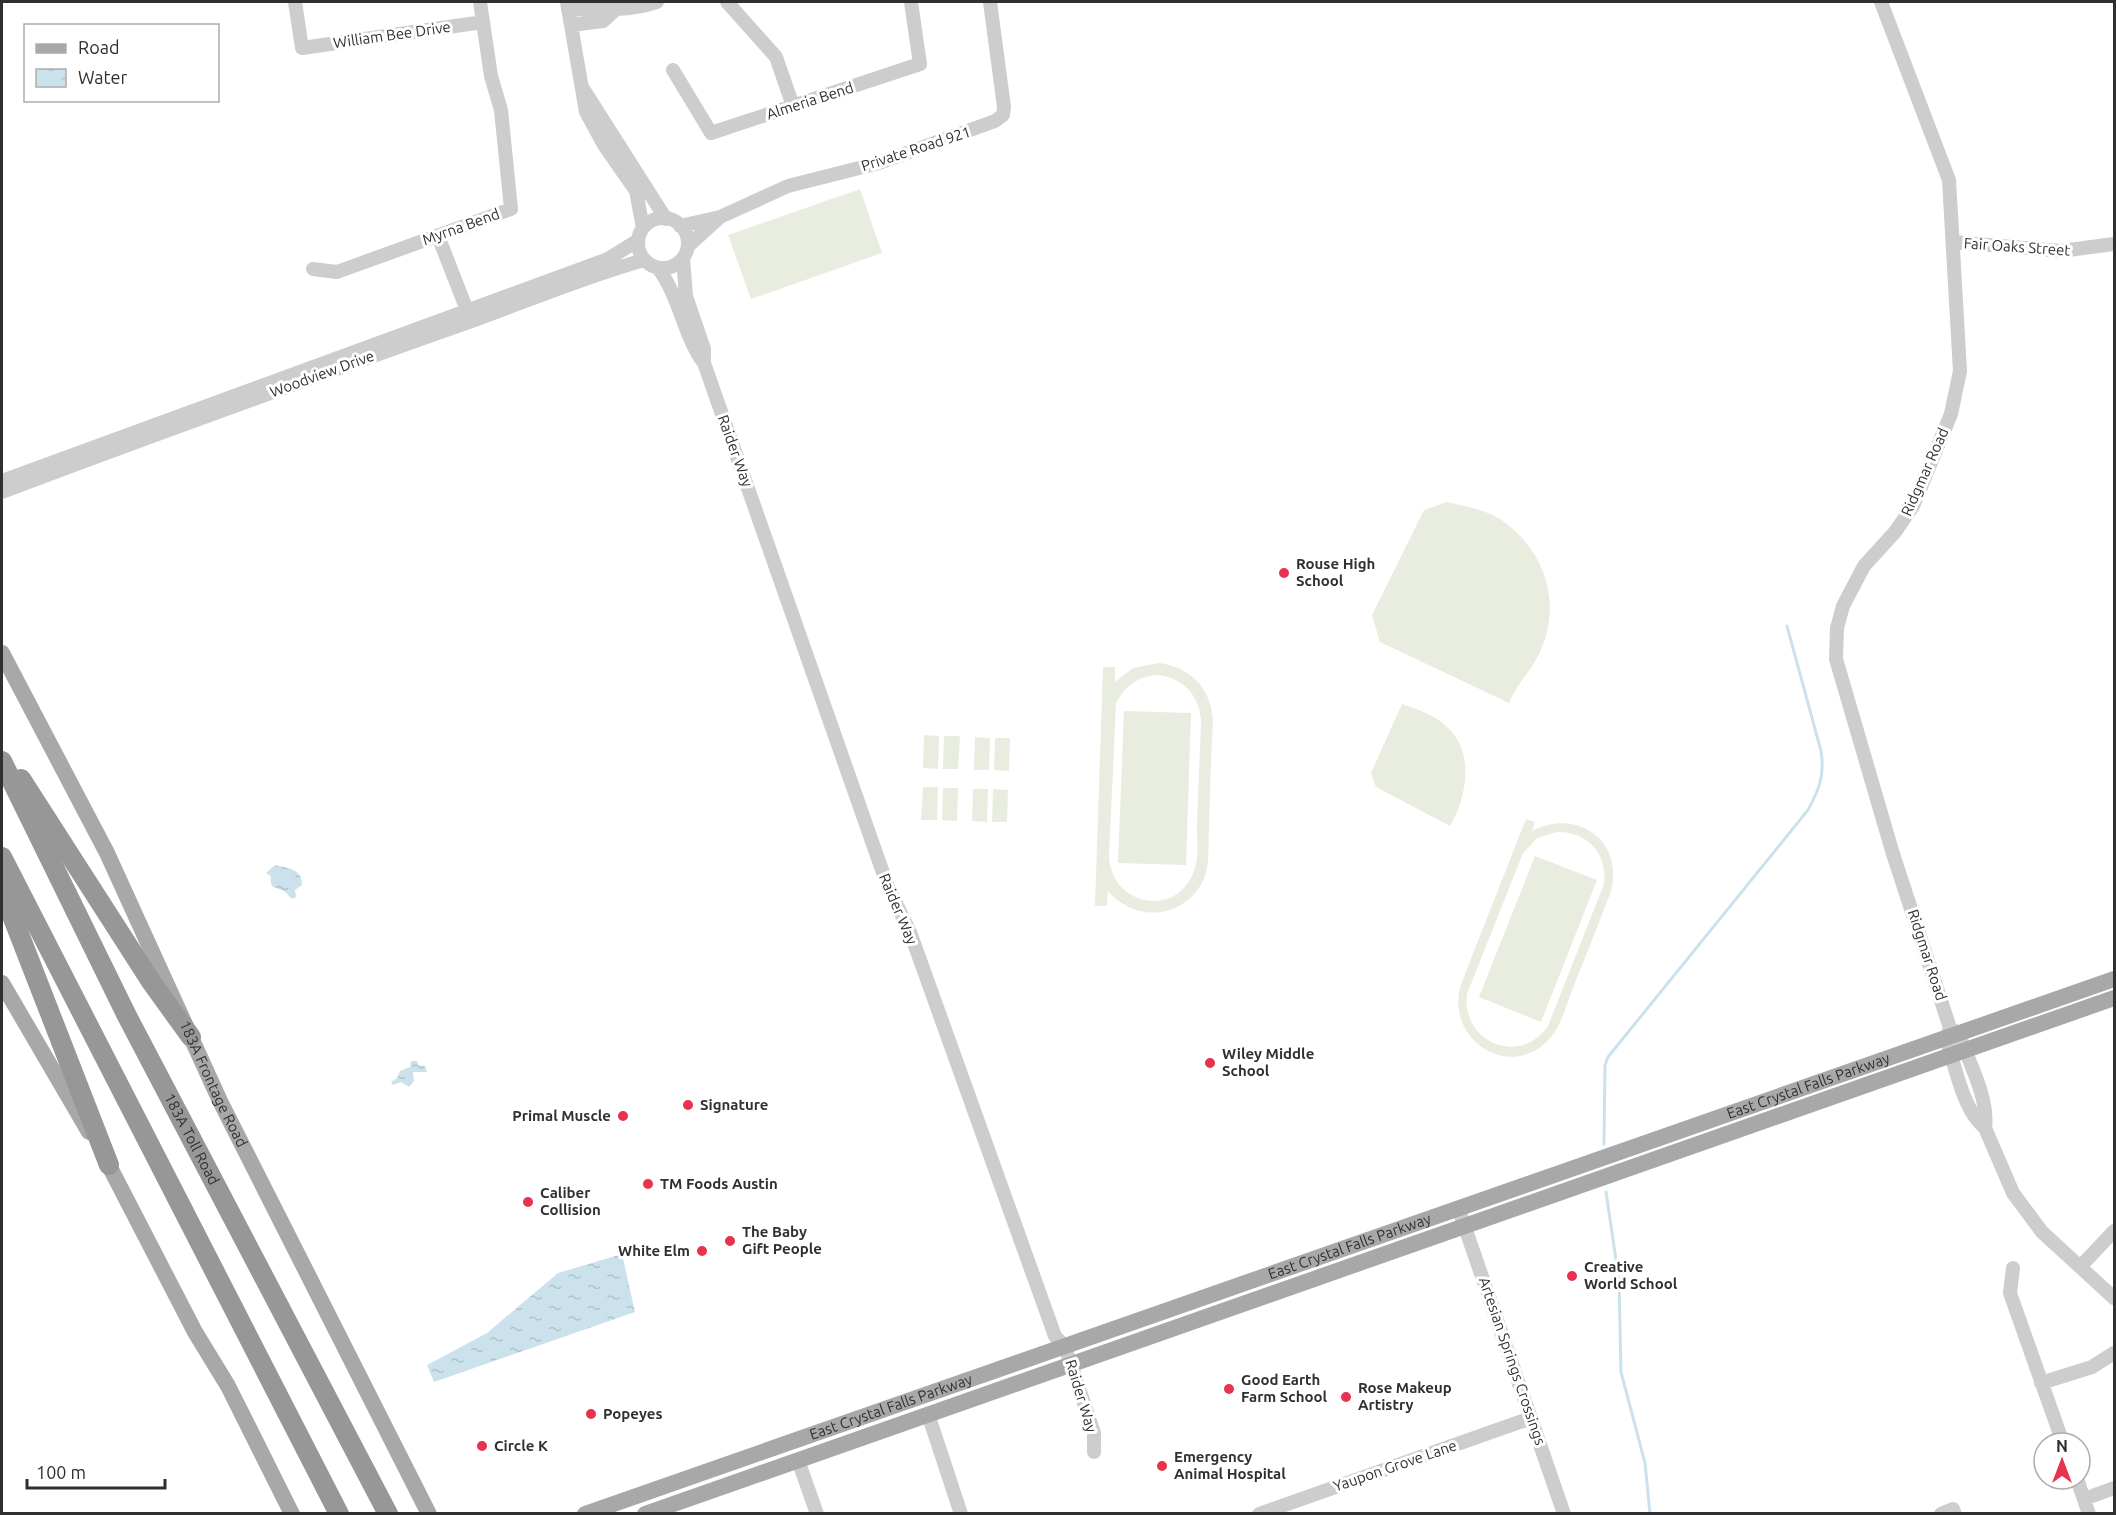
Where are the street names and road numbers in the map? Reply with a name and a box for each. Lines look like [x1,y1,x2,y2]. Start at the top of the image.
street label: William Bee Drive [332,18,452,51]
street label: Almeria Bend [764,78,856,123]
street label: Private Road 921 [859,123,973,174]
street label: Myrna Bend [420,205,502,248]
street label: Fair Oaks Street [1963,234,2071,259]
street label: Woodview Drive [267,347,376,400]
street label: Raider Way [715,413,756,489]
street label: Ridgmar Road [1898,425,1952,519]
street label: Raider Way [876,871,921,947]
street label: Ridgmar Road [1905,907,1950,1003]
street label: 183A Frontage Road [177,1018,251,1150]
street label: East Crystal Falls Parkway [1724,1049,1892,1122]
street label: 183A Toll Road [161,1090,223,1188]
street label: East Crystal Falls Parkway [1266,1210,1433,1282]
street label: Artesian Springs Crossings [1476,1275,1549,1447]
street label: Raider Way [1062,1357,1101,1434]
street label: East Crystal Falls Parkway [807,1370,974,1443]
street label: Yaupon Grove Lane [1331,1436,1459,1495]

